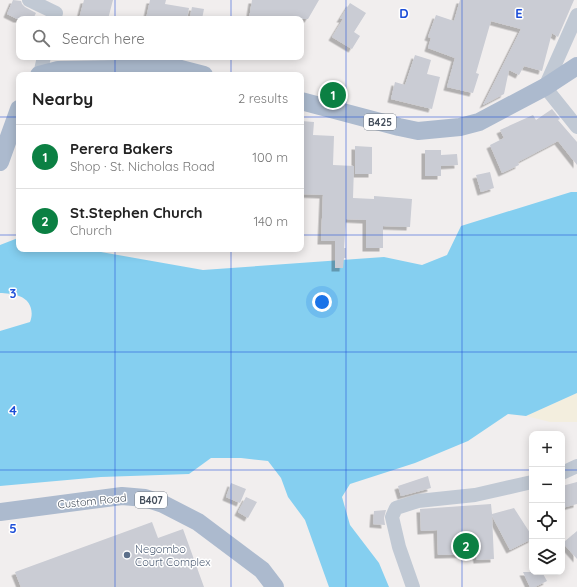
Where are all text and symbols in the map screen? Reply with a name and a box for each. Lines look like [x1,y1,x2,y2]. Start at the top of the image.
text: D [399,5,409,21]
text: E [515,5,523,21]
search box [16,16,304,60]
icon: search [30,27,52,49]
text: Search here [62,29,145,48]
pin: 1 [320,80,346,110]
text: Nearby [32,88,93,109]
text: 2 results [238,90,288,106]
road number: B425 [364,114,396,130]
text: Perera Bakers [70,139,173,158]
text: 1 [42,149,48,165]
text: 100 m [252,149,288,165]
text: Shop · St. Nicholas Road [70,158,215,174]
text: St.Stephen Church [70,203,203,222]
text: 2 [41,213,49,229]
text: 140 m [253,213,288,229]
text: Church [70,222,112,238]
text: 3 [10,285,17,301]
your location [312,292,332,312]
text: 4 [9,402,17,418]
map controls [529,431,565,575]
button: + [529,431,565,467]
button: − [529,467,565,503]
street label: Custom Road [57,490,127,512]
road number: B407 [135,492,167,508]
button: locate [529,503,565,539]
text: 5 [9,520,17,536]
pin: 2 [453,531,479,561]
button: layers [529,539,565,575]
place label: Negombo Court Complex [135,542,210,569]
marker: Negombo Court Complex [122,550,132,560]

